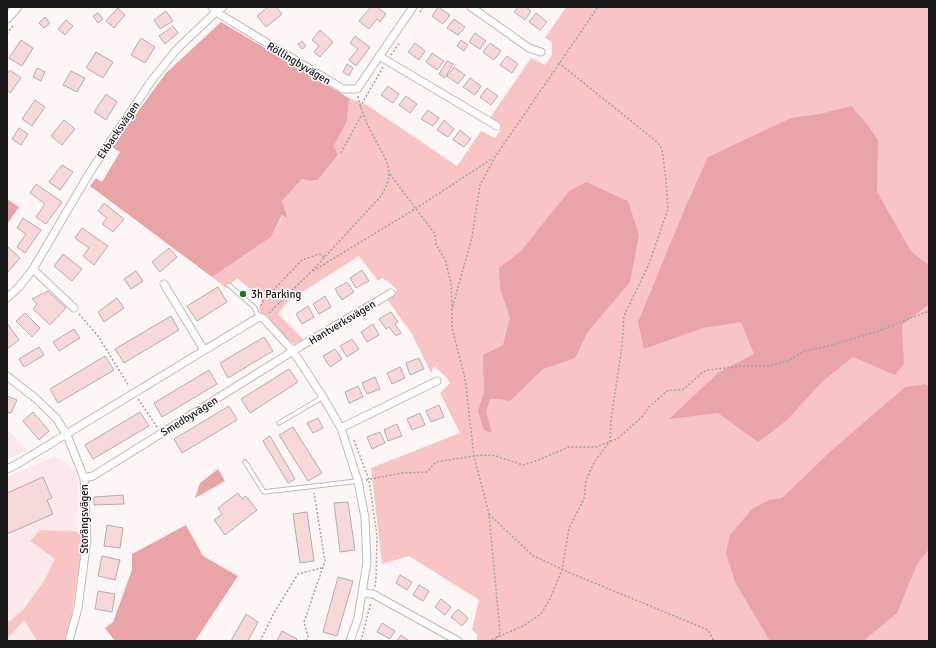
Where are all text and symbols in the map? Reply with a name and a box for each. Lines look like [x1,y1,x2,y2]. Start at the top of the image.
street label: Röllingbyvägen [265,39,333,88]
street label: Ekbacksvägen [94,99,142,161]
place label: 3h Parking [251,288,301,301]
marker: 3h Parking [238,289,248,299]
street label: Hantverksvägen [307,297,378,347]
street label: Smedbyvägen [158,394,220,439]
street label: Storängsvägen [78,484,91,554]

